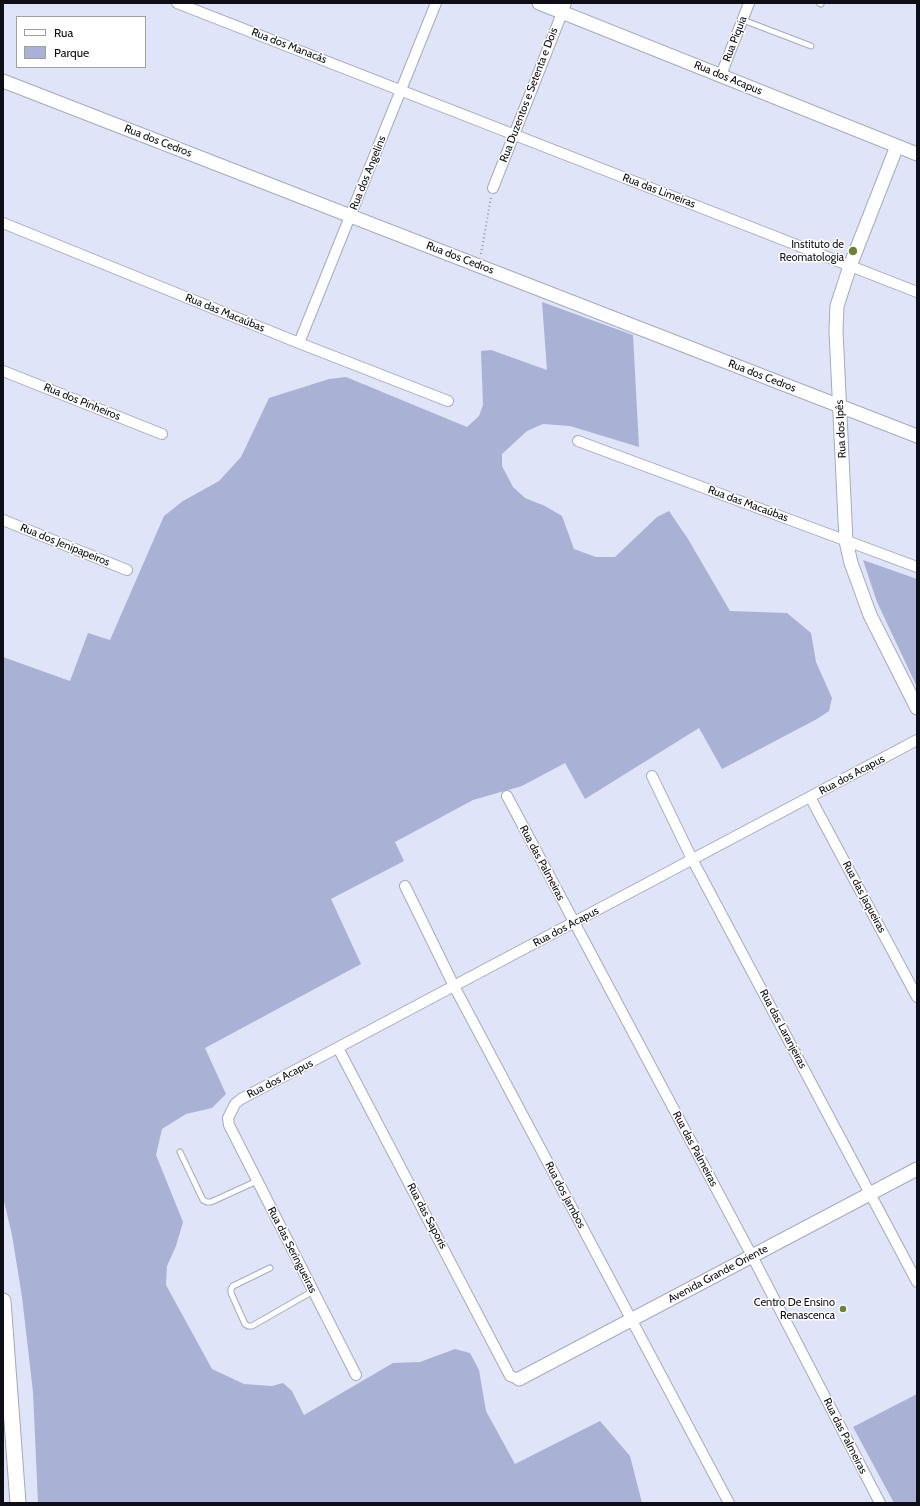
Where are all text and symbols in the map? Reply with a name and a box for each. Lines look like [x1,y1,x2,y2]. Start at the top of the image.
street label: Rua Piquia [720,14,750,64]
legend [16,16,146,68]
text: Rua [54,25,73,40]
street label: Rua dos Manacás [249,26,329,66]
street label: Rua Duzentos e Setenta e Dois [497,26,561,164]
text: Parque [54,45,89,60]
street label: Rua dos Acapus [692,58,764,98]
street label: Rua dos Cedros [122,122,194,160]
street label: Rua dos Angelins [347,134,389,212]
street label: Rua das Limeiras [621,171,697,211]
place label: Instituto de Reomatologia [779,238,844,264]
street label: Rua dos Cedros [424,239,496,277]
marker: Instituto de Reomatologia [847,245,859,257]
street label: Rua das Macaúbas [183,291,267,335]
street label: Rua dos Cedros [726,357,798,395]
street label: Rua dos Pinheiros [42,381,122,423]
street label: Rua dos Ipês [833,400,849,458]
street label: Rua das Macaúbas [706,483,790,525]
street label: Rua dos Jenipapeiros [18,521,112,569]
street label: Rua dos Acapus [817,752,887,798]
street label: Rua das Palmeiras [517,823,567,903]
street label: Rua das Jaqueiras [840,859,888,935]
street label: Rua dos Acapus [531,904,601,950]
street label: Rua das Laranjeiras [757,987,809,1071]
street label: Rua dos Acapus [245,1057,315,1101]
street label: Rua das Palmeiras [670,1109,720,1189]
street label: Rua dos Jambos [542,1159,588,1231]
street label: Rua das Saporis [404,1181,450,1251]
street label: Rua das Seringueiras [265,1205,319,1295]
street label: Avenida Grande Oriente [666,1242,770,1306]
place label: Centro De Ensino Renascenca [754,1296,835,1322]
marker: Centro De Ensino Renascenca [838,1304,848,1314]
street label: Rua das Palmeiras [820,1396,870,1476]

